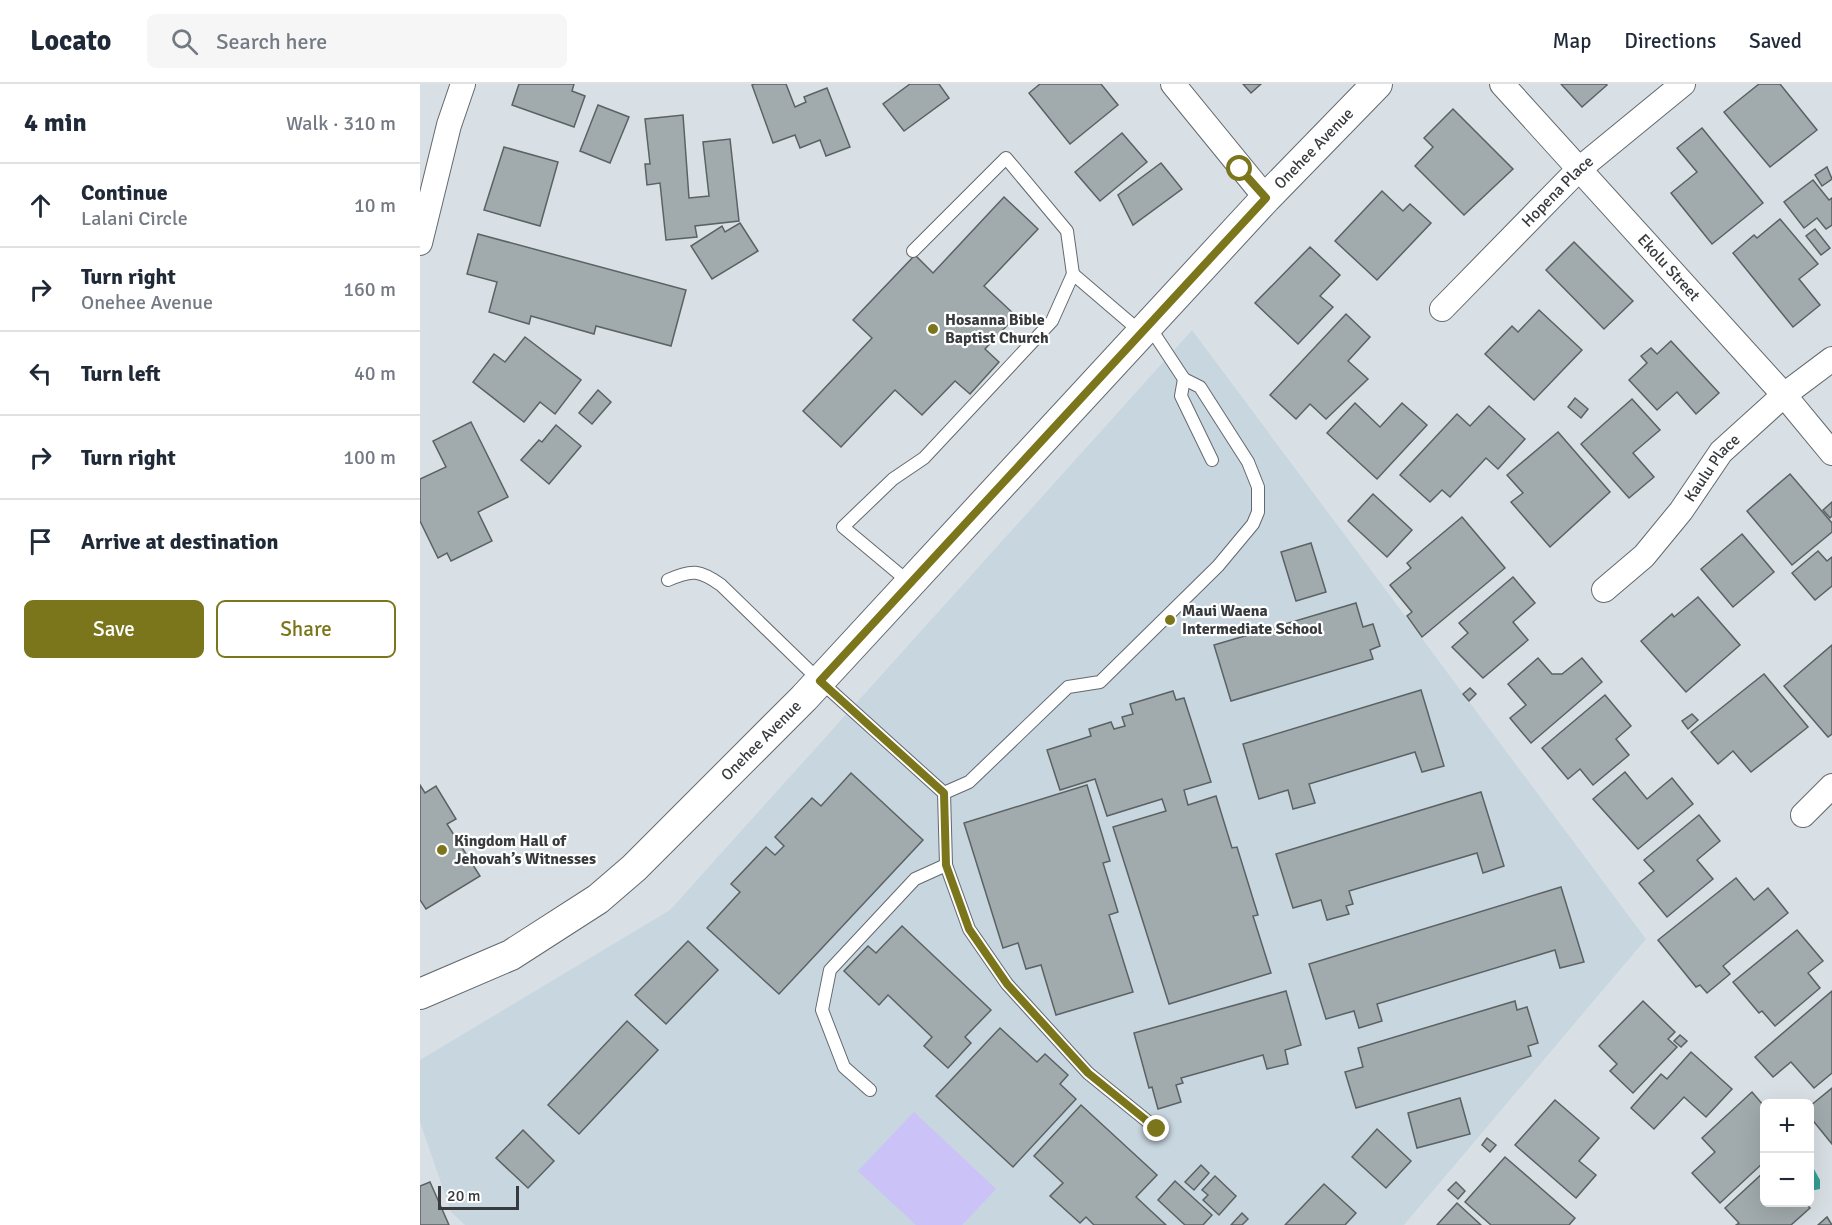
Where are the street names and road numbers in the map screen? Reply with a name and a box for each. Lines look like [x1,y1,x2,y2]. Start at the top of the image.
street label: Onehee Avenue [1270,104,1358,194]
street label: Hopena Place [1518,151,1598,231]
street label: Ekolu Street [1633,230,1704,306]
street label: Kaulu Place [1680,430,1744,506]
street label: Onehee Avenue [717,696,806,785]

